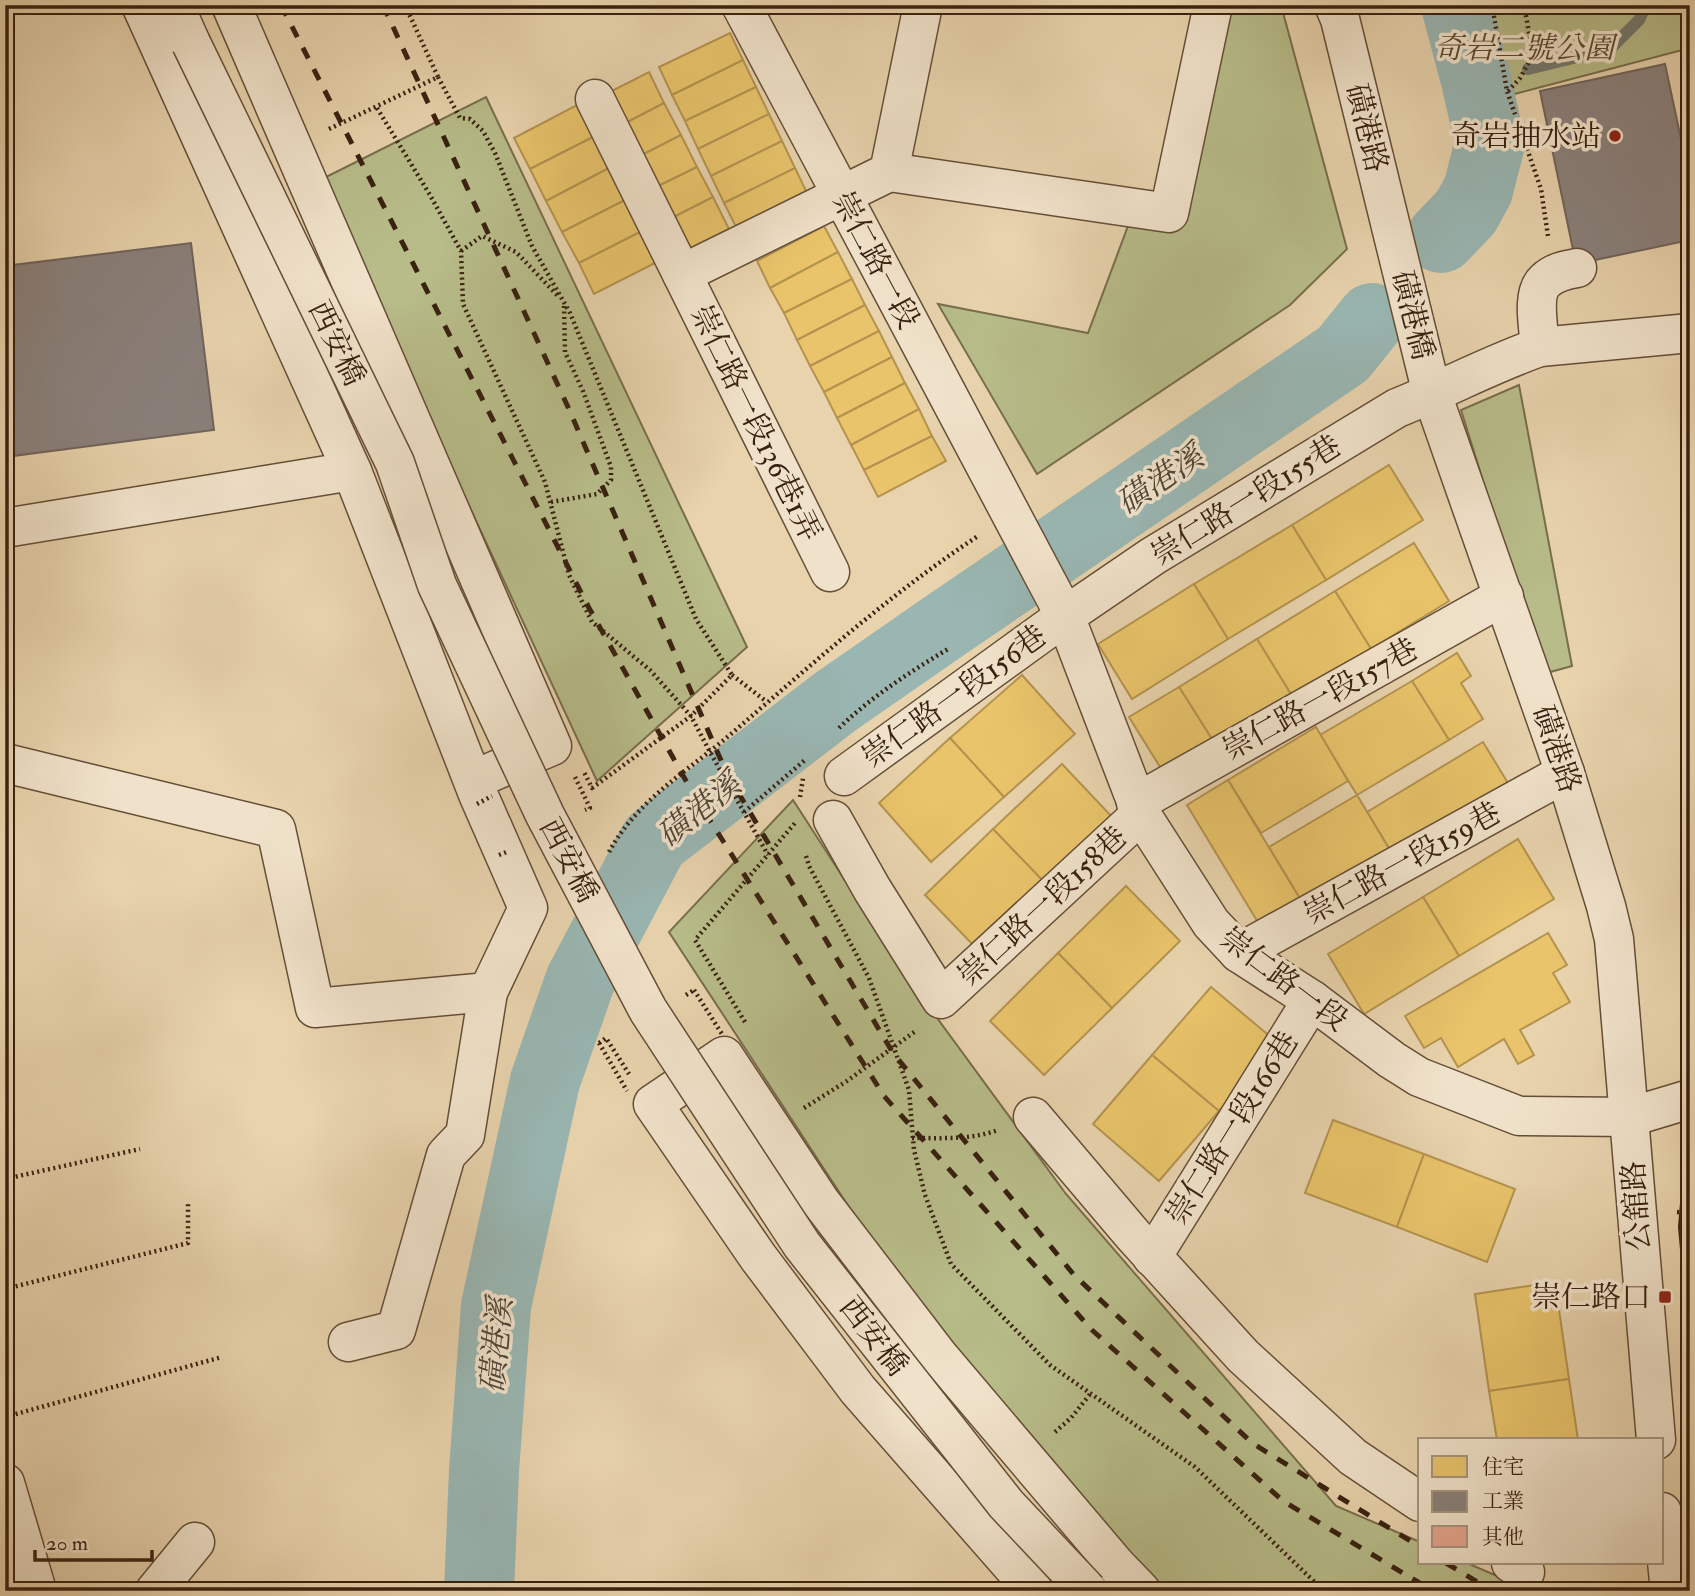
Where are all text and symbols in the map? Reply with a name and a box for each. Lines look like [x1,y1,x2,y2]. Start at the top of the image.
park label: 奇岩二號公園 [1434,30,1618,67]
street label: 磺港路 [1338,80,1395,176]
place label: 奇岩抽水站 [1451,118,1601,155]
marker: 奇岩抽水站 [1607,128,1623,144]
street label: 崇仁路一段 [824,185,927,335]
street label: 磺港橋 [1384,267,1441,363]
street label: 西安橋 [300,295,373,392]
street label: 崇仁路一段136巷1弄 [682,299,829,547]
street label: 崇仁路一段155巷 [1144,427,1348,574]
water label: 磺港溪 [1110,435,1214,523]
street label: 崇仁路一段156巷 [855,617,1054,776]
street label: 崇仁路一段157巷 [1216,631,1424,768]
street label: 磺港路 [1524,701,1589,798]
water label: 磺港溪 [650,762,752,856]
street label: 崇仁路一段159巷 [1297,794,1507,933]
street label: 西安橋 [531,812,606,909]
street label: 崇仁路一段158巷 [950,819,1135,994]
street label: 崇仁路一段 [1213,919,1355,1039]
street label: 崇仁路一段166巷 [1158,1025,1307,1232]
street label: 公舘路 [1615,1160,1658,1252]
place label: 崇仁路口 [1531,1279,1651,1316]
street label: 西安橋 [831,1289,916,1383]
marker: 崇仁路口 [1657,1289,1673,1305]
water label: 磺港溪 [473,1293,521,1395]
legend [1418,1438,1664,1564]
text: 住宅 [1482,1454,1524,1481]
text: 工業 [1482,1488,1524,1515]
scale bar [35,1519,152,1563]
text: 其他 [1482,1524,1524,1551]
text: 20 m [46,1530,88,1557]

